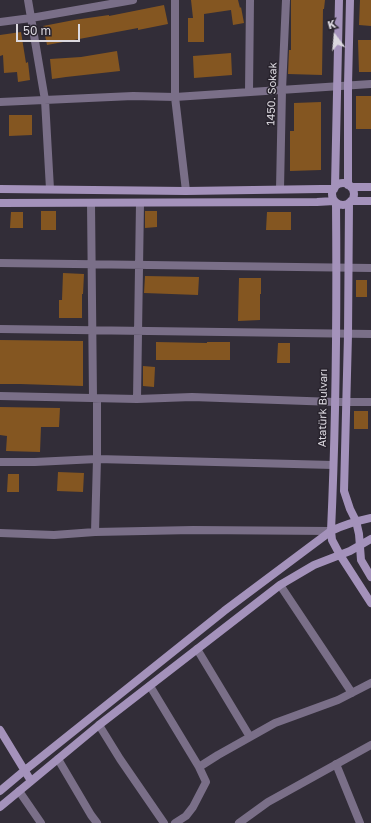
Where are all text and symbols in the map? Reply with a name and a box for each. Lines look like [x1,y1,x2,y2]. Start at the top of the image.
scale bar [18,16,82,42]
north arrow [315,16,355,56]
text: K [326,17,337,31]
text: 50 m [23,23,51,38]
street label: 1450. Sokak [264,62,280,126]
street label: Atatürk Bulvarı [316,369,330,447]

